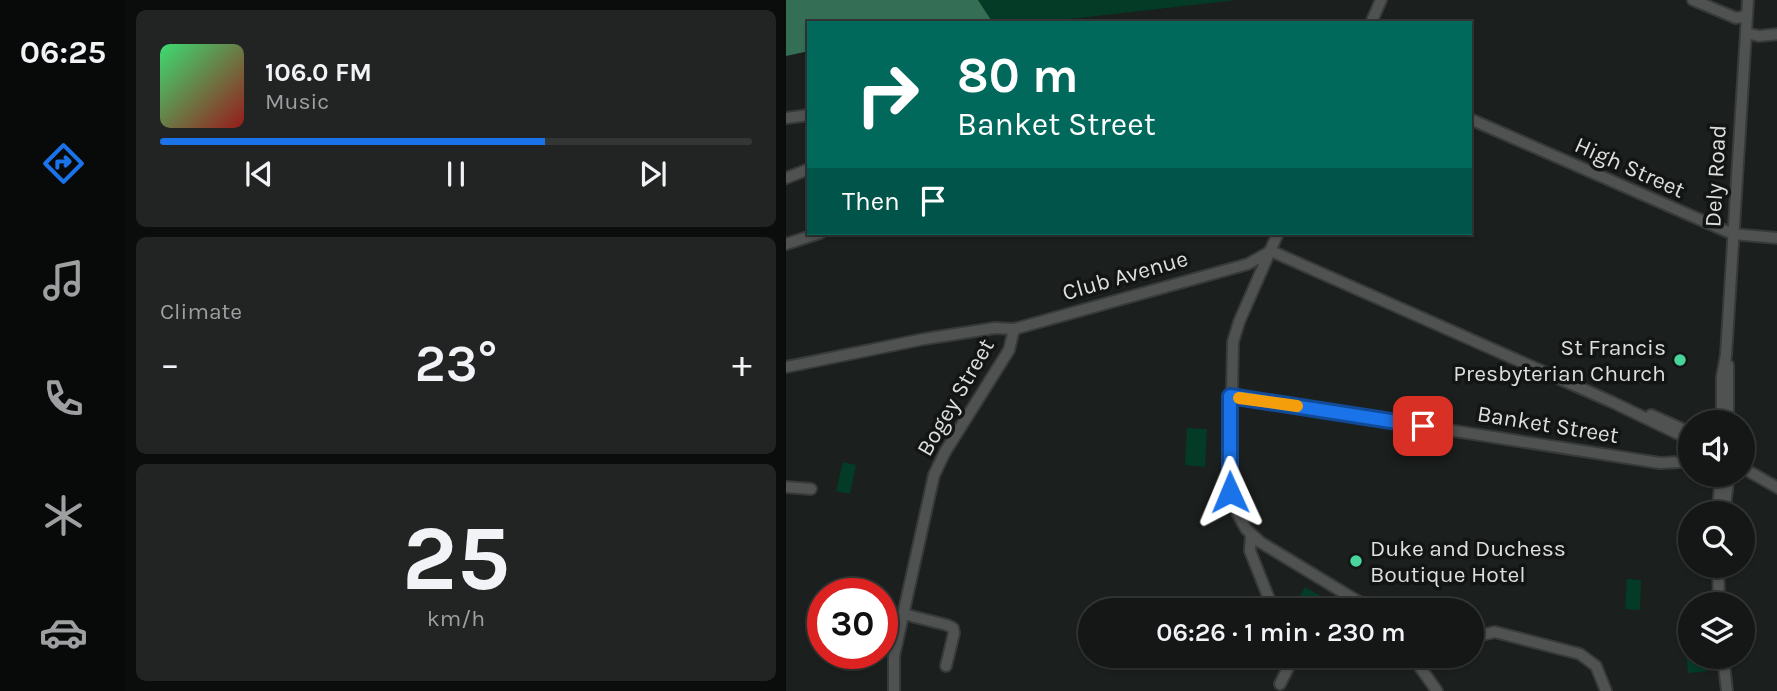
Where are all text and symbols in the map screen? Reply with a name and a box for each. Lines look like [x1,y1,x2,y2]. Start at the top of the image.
text: 06:25 [20,34,106,71]
text: 80 m [957,47,1079,104]
icon: right [842,49,933,140]
text: 106.0 FM [265,57,372,88]
text: Music [265,88,329,115]
text: Banket Street [957,106,1156,143]
street label: Dely Road [1699,124,1732,228]
street label: High Street [1571,131,1689,204]
icon: directions [39,139,88,188]
icon: previous [240,155,278,193]
icon: pause [437,155,475,193]
icon: next [634,155,672,193]
icon: arrive [914,182,952,220]
text: Then [842,186,900,217]
street label: Club Avenue [1059,245,1191,306]
icon: music [39,256,88,305]
text: Climate [160,298,242,325]
text: 23° [415,333,497,394]
street label: Bogey Street [911,333,1000,461]
place label: St Francis Presbyterian Church [1453,334,1666,387]
text: − [160,342,180,387]
text: + [732,342,752,387]
marker: St Francis Presbyterian Church [1672,352,1688,368]
icon: phone [39,374,88,423]
pin [1393,396,1453,456]
street label: Banket Street [1475,400,1621,449]
icon: arrive [1404,407,1442,445]
map controls [1678,410,1755,669]
button: sound [1678,410,1755,487]
position arrow [1193,455,1267,529]
icon: climate [39,491,88,540]
button: search [1678,501,1755,578]
text: 25 [402,506,510,612]
place label: Duke and Duchess Boutique Hotel [1370,535,1566,588]
marker: Duke and Duchess Boutique Hotel [1348,553,1364,569]
speed limit sign: 30 [807,578,898,669]
button: layers [1678,592,1755,669]
text: km/h [427,605,485,632]
icon: car [39,608,88,657]
text: 06:26 · 1 min · 230 m [1156,617,1406,648]

